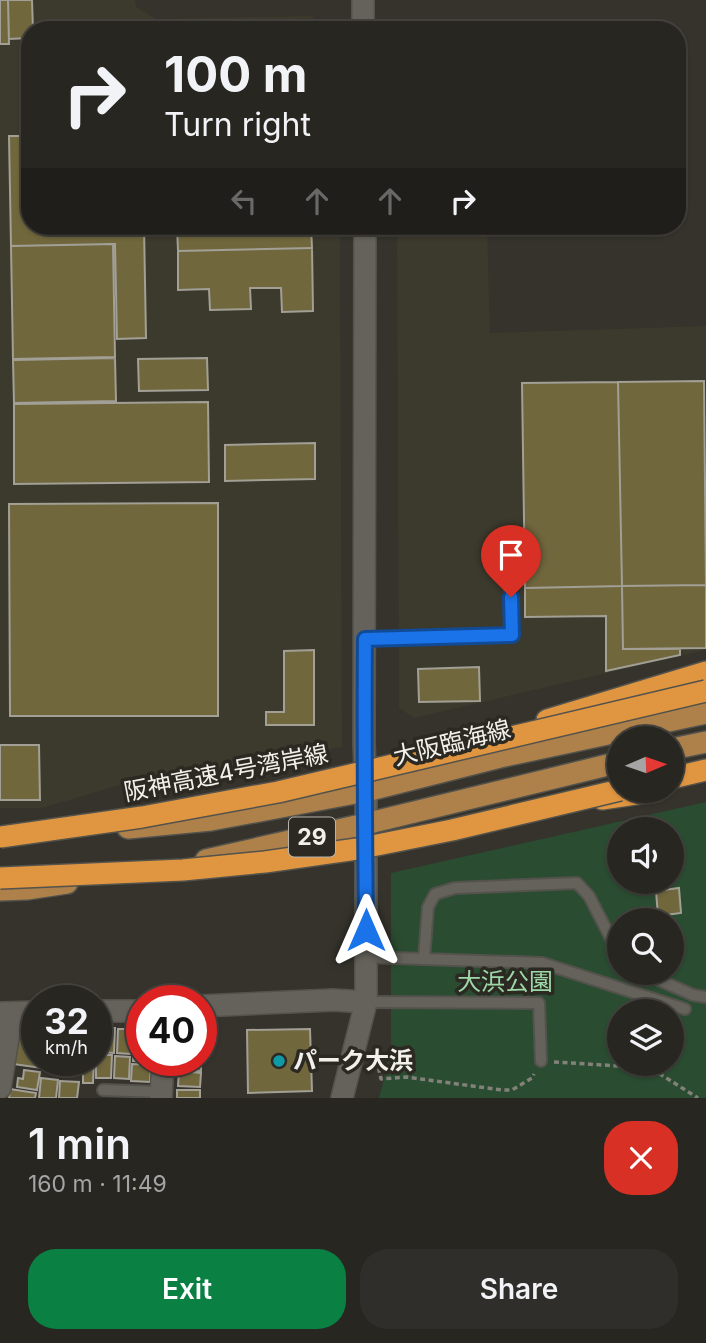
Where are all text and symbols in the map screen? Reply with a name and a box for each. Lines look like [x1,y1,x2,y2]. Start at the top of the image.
text: 100 m [164,45,308,104]
icon: right [49,49,140,140]
text: Turn right [164,105,311,144]
icon: left [225,182,263,220]
icon: ahead [298,182,336,220]
icon: ahead [371,182,409,220]
icon: right [444,182,482,220]
pin [481,525,541,597]
icon: arrive [492,536,530,574]
street label: 大阪臨海線 [390,714,514,771]
north arrow [607,726,684,803]
map controls [607,726,684,1076]
street label: 阪神高速4号湾岸線 [121,738,331,807]
button: sound [607,817,684,894]
road number: 29 [289,818,335,856]
position arrow [329,893,403,967]
button: search [607,908,684,985]
park label: 大浜公園 [457,967,553,996]
speed limit sign: 40 [126,985,217,1076]
button: layers [607,999,684,1076]
text: 32 [44,1000,89,1042]
text: km/h [45,1037,88,1058]
place label: パーク大浜 [293,1046,413,1075]
marker: パーク大浜 [271,1053,287,1069]
text: 1 min [28,1118,131,1169]
button: close [604,1121,678,1195]
text: 160 m · 11:49 [28,1170,167,1198]
button: Exit [28,1249,346,1329]
button: Share [360,1249,678,1329]

